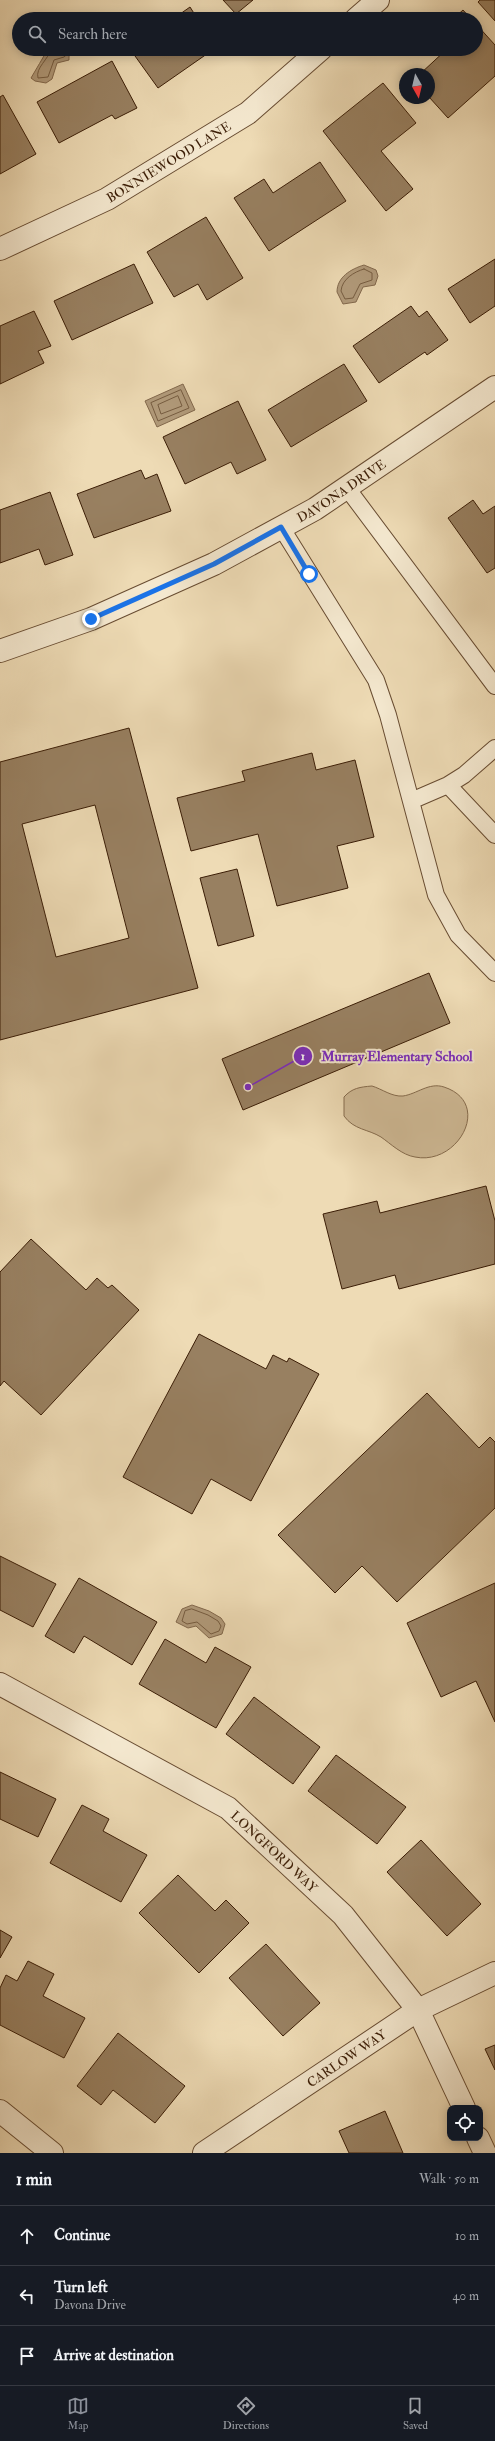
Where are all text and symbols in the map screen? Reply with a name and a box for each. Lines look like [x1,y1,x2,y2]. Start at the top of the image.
search box [12,12,483,56]
icon: search [26,23,48,45]
text: Search here [58,25,127,44]
north arrow [399,68,435,104]
street label: BONNIEWOOD LANE [104,118,234,207]
street label: DAVONA DRIVE [294,456,389,526]
route start [300,565,318,583]
route end [82,610,100,628]
callout: Murray Elementary School [293,1043,481,1069]
text: Murray Elementary School [320,1048,473,1066]
text: 1 [301,1049,305,1064]
street label: LONGFORD WAY [227,1808,321,1897]
street label: CARLOW WAY [304,2026,390,2091]
map controls [447,2105,483,2141]
button: locate [447,2105,483,2141]
text: 1 min [16,2169,52,2190]
text: Walk · 50 m [419,2171,479,2187]
icon: ahead [16,2225,38,2247]
text: Continue [54,2226,110,2245]
text: 10 m [455,2228,479,2244]
text: Turn left [54,2278,108,2297]
icon: left [16,2285,38,2307]
text: 40 m [453,2288,479,2304]
text: Davona Drive [54,2297,126,2313]
icon: arrive [16,2345,38,2367]
text: Arrive at destination [54,2346,174,2365]
tab: Map [67,2395,89,2432]
tab: Directions [223,2395,269,2432]
tab: Saved [403,2395,428,2432]

